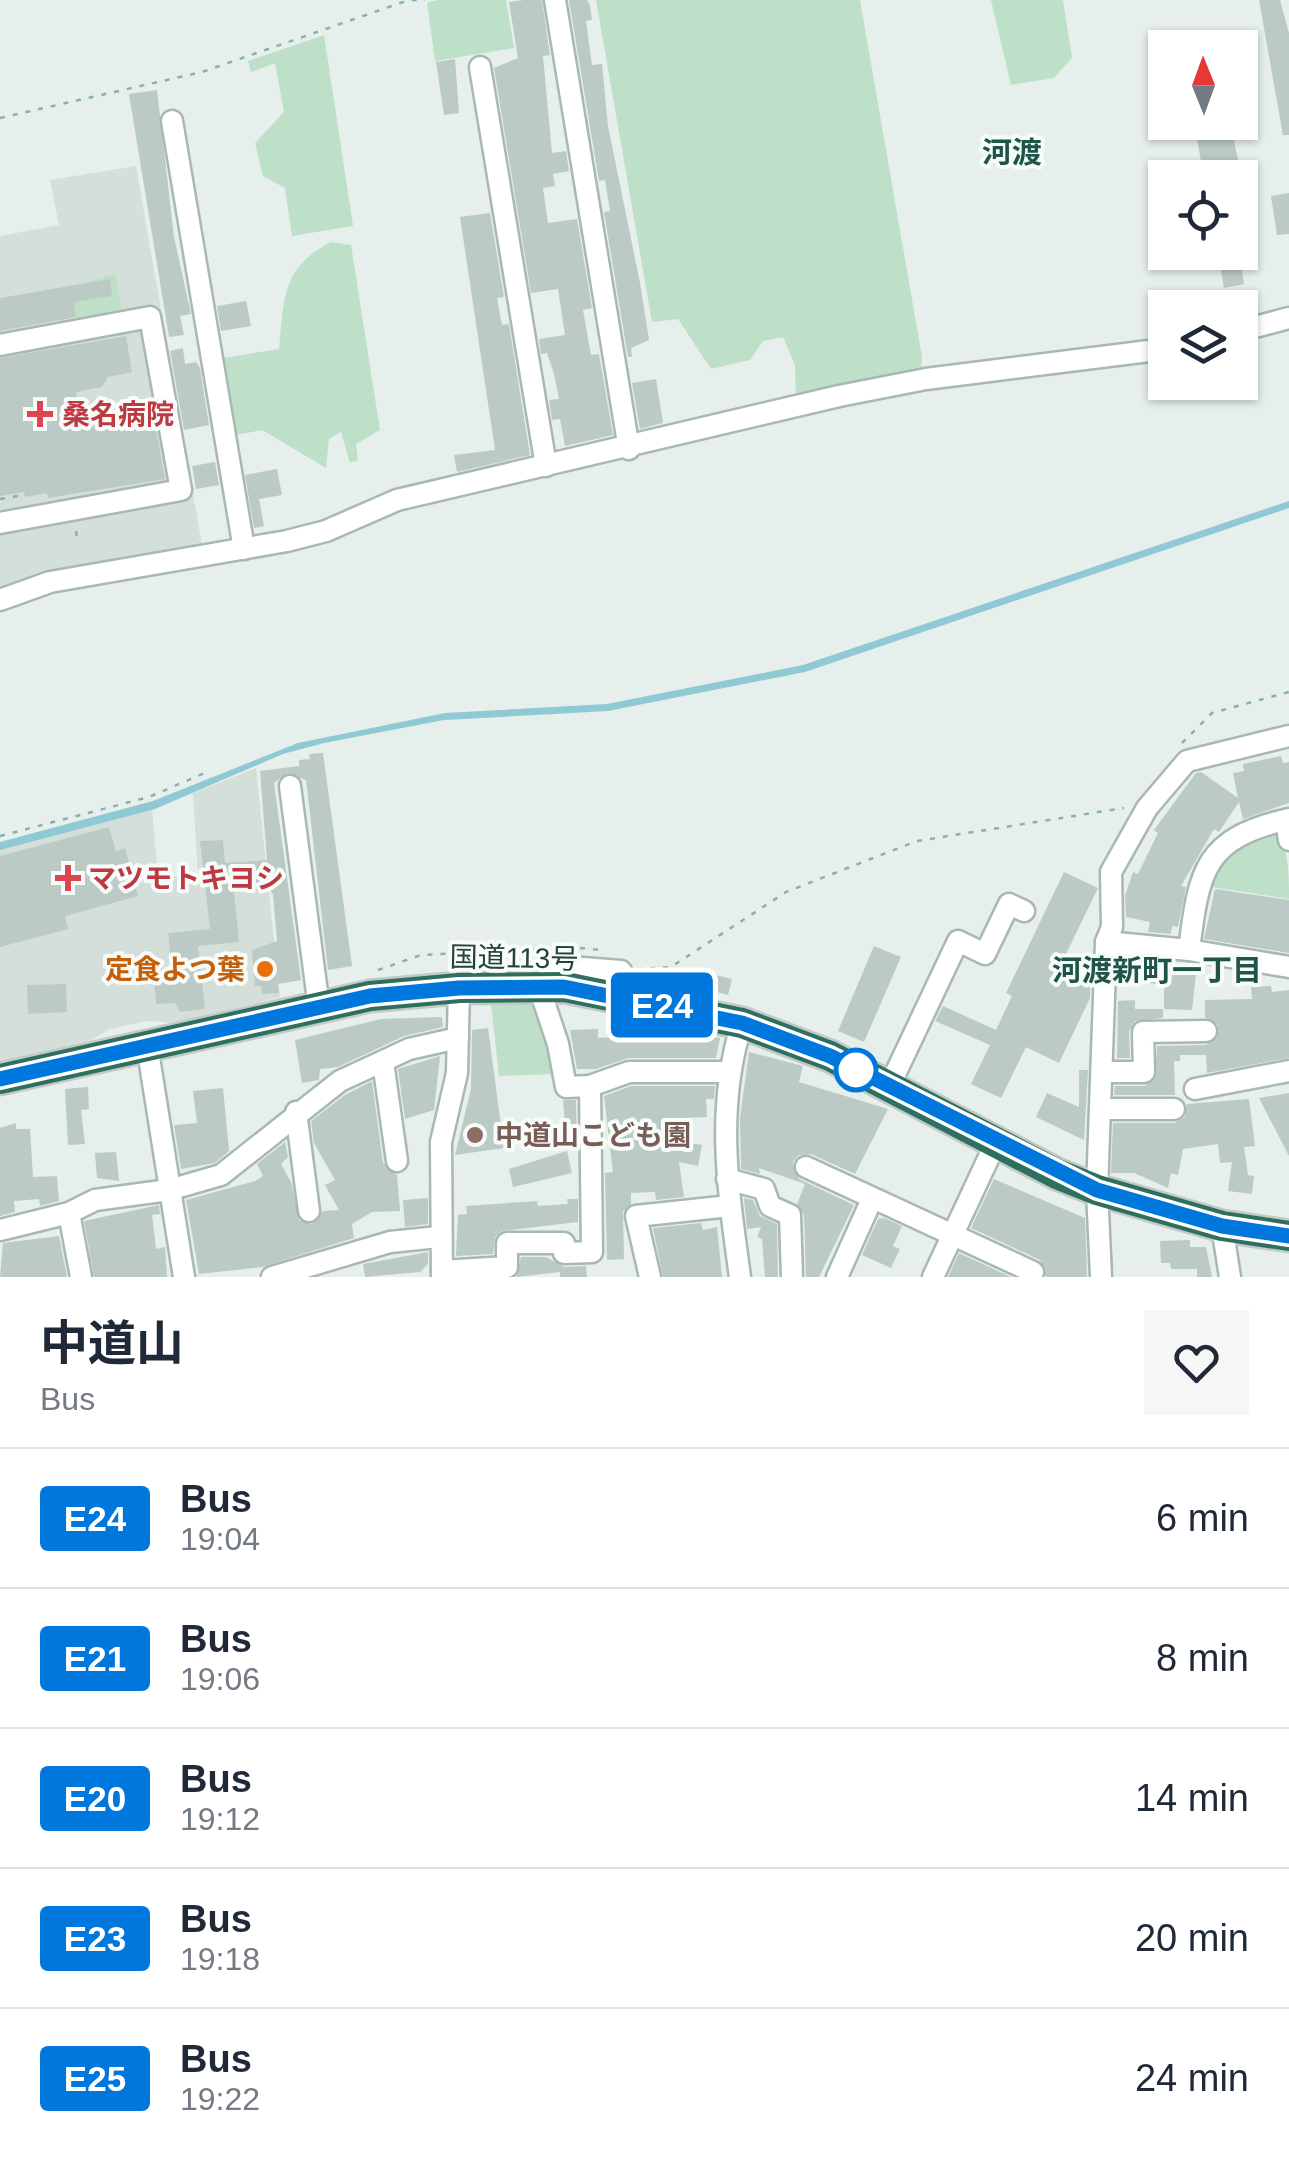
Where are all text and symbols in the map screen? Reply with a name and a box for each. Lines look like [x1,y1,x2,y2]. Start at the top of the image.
north arrow [1148,30,1258,140]
map controls [1148,30,1258,400]
district label: 河渡 [982,136,1042,169]
button: locate [1148,160,1258,270]
button: layers [1148,290,1258,400]
place label: 桑名病院 [62,399,174,430]
marker: 桑名病院 [27,401,53,427]
place label: マツモトキヨシ [88,863,284,894]
marker: マツモトキヨシ [57,867,79,889]
street label: 国道113号 [449,941,579,975]
place label: 定食よつ葉 [105,954,245,985]
district label: 河渡新町一丁目 [1052,954,1262,987]
marker: 定食よつ葉 [254,958,276,980]
line badge: E24 [604,972,720,1038]
text: E24 [631,986,693,1025]
unlabelled marker [835,1049,877,1091]
place label: 中道山こども園 [495,1120,691,1151]
marker: 中道山こども園 [464,1124,486,1146]
button: heart [1144,1310,1249,1415]
text: 中道山 [40,1317,184,1370]
text: Bus [40,1381,95,1417]
text: Bus [180,1478,252,1520]
text: 6 min [1156,1497,1249,1539]
text: E24 [64,1499,126,1538]
text: 19:04 [180,1521,260,1557]
text: Bus [180,1618,252,1660]
text: 8 min [1156,1637,1249,1679]
text: E21 [64,1639,126,1678]
text: 19:06 [180,1661,260,1697]
text: Bus [180,1758,252,1800]
text: 14 min [1135,1777,1249,1819]
text: E20 [64,1779,126,1818]
text: 19:12 [180,1801,260,1837]
text: Bus [180,1898,252,1940]
text: 20 min [1135,1917,1249,1959]
text: E23 [64,1919,126,1958]
text: 19:18 [180,1941,260,1977]
text: Bus [180,2038,252,2080]
text: 24 min [1135,2057,1249,2099]
text: E25 [64,2059,126,2098]
text: 19:22 [180,2081,260,2117]

